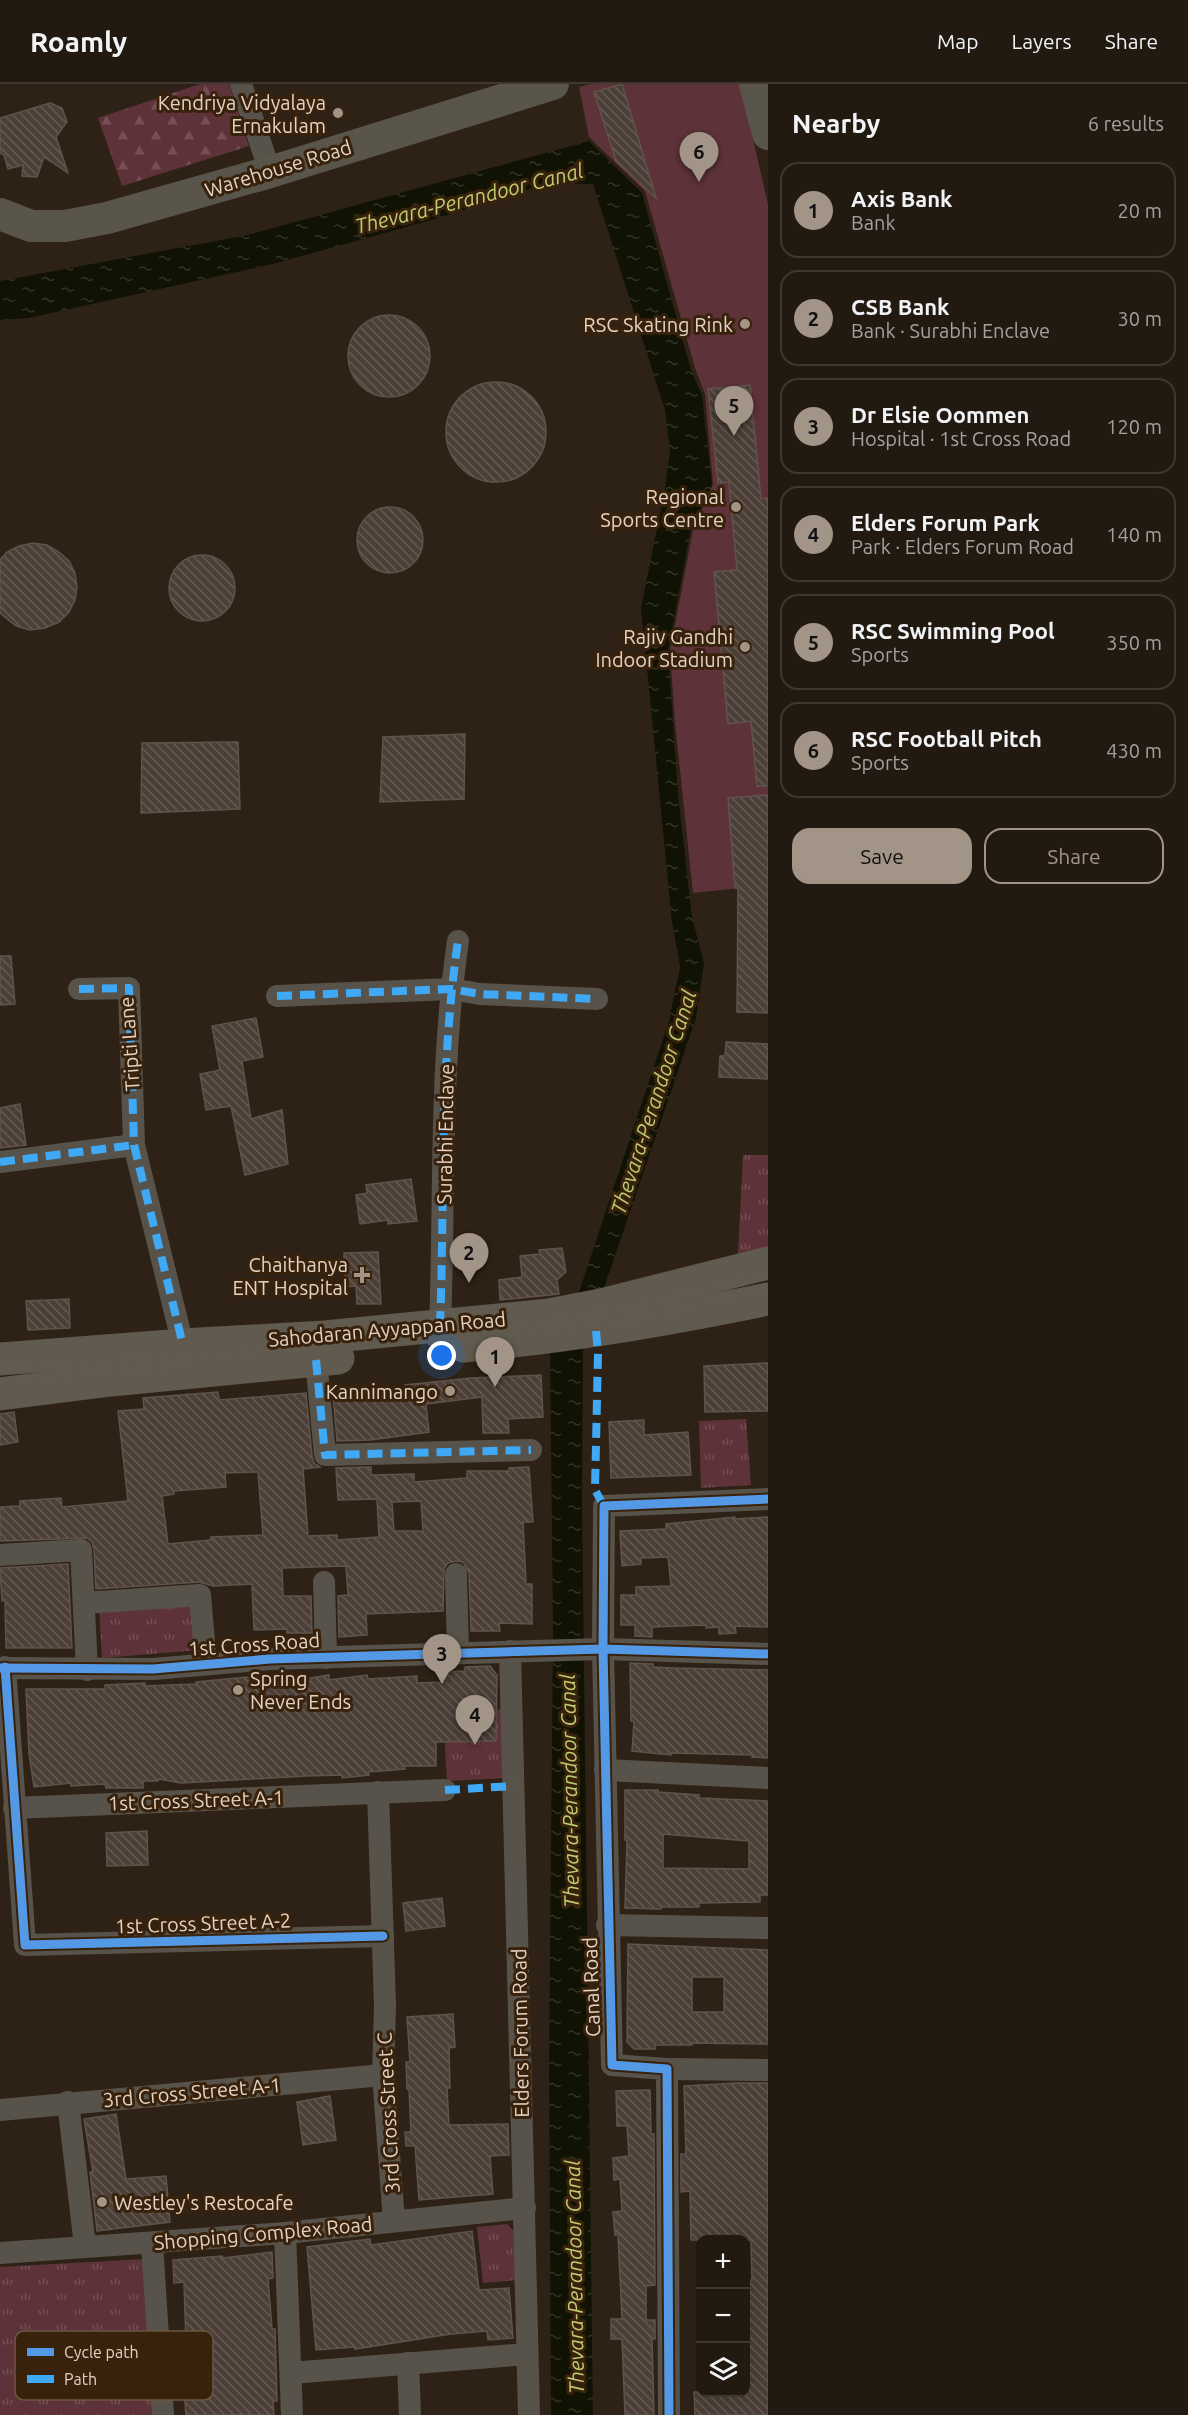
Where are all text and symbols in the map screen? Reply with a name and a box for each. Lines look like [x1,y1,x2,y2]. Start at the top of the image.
text: Roamly [30,26,127,57]
text: Map [937,29,978,53]
text: Layers [1011,29,1072,53]
text: Share [1105,29,1158,53]
place label: Kendriya Vidyalaya Ernakulam [158,91,326,137]
marker: Kendriya Vidyalaya Ernakulam [331,106,345,120]
text: Nearby [792,109,880,138]
text: 6 results [1088,112,1164,135]
pin: 6 [680,132,718,182]
street label: Warehouse Road [202,135,354,201]
water label: Thevara-Perandoor Canal [352,158,586,238]
text: Axis Bank [851,186,952,211]
text: 1 [808,199,819,222]
text: 20 m [1118,199,1162,222]
text: Bank [851,211,896,234]
text: CSB Bank [851,294,949,319]
text: 2 [808,307,819,330]
text: 30 m [1118,307,1162,330]
place label: RSC Skating Rink [583,313,733,336]
marker: RSC Skating Rink [738,317,752,331]
text: Bank · Surabhi Enclave [851,319,1050,342]
pin: 5 [714,386,754,436]
text: Dr Elsie Oommen [851,402,1029,427]
text: 3 [808,415,819,438]
text: 120 m [1106,415,1162,438]
text: Hospital · 1st Cross Road [851,427,1071,450]
place label: Regional Sports Centre [600,485,724,531]
marker: Regional Sports Centre [729,500,743,514]
text: Elders Forum Park [851,510,1040,535]
text: 4 [808,523,819,546]
text: 140 m [1106,523,1162,546]
text: Park · Elders Forum Road [851,535,1074,558]
text: RSC Swimming Pool [851,618,1055,643]
place label: Rajiv Gandhi Indoor Stadium [595,625,733,671]
text: 5 [808,631,819,654]
text: 350 m [1106,631,1162,654]
marker: Rajiv Gandhi Indoor Stadium [738,640,752,654]
text: Sports [851,643,909,666]
text: RSC Football Pitch [851,726,1042,751]
text: 6 [808,739,819,762]
text: 430 m [1106,739,1162,762]
text: Sports [851,751,909,774]
button: Save [792,828,972,884]
button: Share [984,828,1164,884]
water label: Thevara-Perandoor Canal [605,987,701,1217]
street label: Tripti Lane [114,996,144,1092]
street label: Surabhi Enclave [432,1064,458,1204]
pin: 2 [450,1234,488,1283]
place label: Chaithanya ENT Hospital [233,1253,348,1299]
marker: Chaithanya ENT Hospital [353,1266,371,1284]
street label: Sahodaran Ayyappan Road [267,1307,507,1351]
pin: 1 [476,1338,514,1387]
your location [427,1341,456,1370]
place label: Kannimango [326,1380,438,1403]
marker: Kannimango [443,1384,457,1398]
street label: 1st Cross Road [187,1628,321,1660]
pin: 3 [422,1634,462,1684]
place label: Spring Never Ends [250,1667,351,1713]
water label: Thevara-Perandoor Canal [555,1674,583,1908]
marker: Spring Never Ends [231,1683,245,1697]
pin: 4 [456,1696,494,1745]
street label: 1st Cross Street A-1 [107,1785,285,1815]
street label: 1st Cross Street A-2 [114,1908,292,1938]
street label: Canal Road [578,1937,604,2037]
street label: Elders Forum Road [507,1948,533,2118]
street label: 3rd Cross Street C [372,2032,404,2194]
street label: 3rd Cross Street A-1 [102,2073,282,2111]
water label: Thevara-Perandoor Canal [560,2160,588,2394]
place label: Westley's Restocafe [114,2191,294,2214]
marker: Westley's Restocafe [95,2195,109,2209]
street label: Shopping Complex Road [153,2212,373,2254]
map controls [696,2235,750,2397]
button: + [696,2235,750,2289]
button: − [696,2289,750,2343]
legend [15,2331,213,2400]
text: Cycle path [64,2343,139,2361]
button: layers [696,2343,750,2397]
text: Path [64,2370,97,2388]

